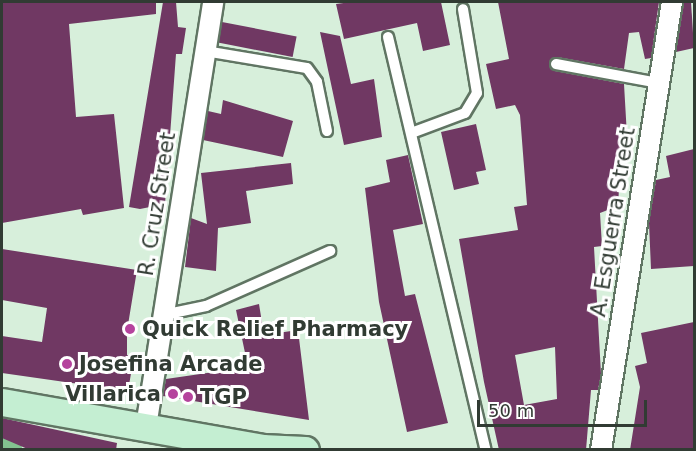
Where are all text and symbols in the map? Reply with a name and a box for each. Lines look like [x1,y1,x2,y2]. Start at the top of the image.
street label: A. Esguerra Street [586,126,640,318]
street label: R. Cruz Street [133,130,181,278]
place label: Quick Relief Pharmacy [142,316,408,342]
marker: Quick Relief Pharmacy [123,322,137,336]
place label: Josefina Arcade [79,351,262,377]
marker: Josefina Arcade [60,357,74,371]
place label: Villarica [65,381,161,407]
place label: TGP [200,384,247,410]
marker: Villarica [166,387,180,401]
scale bar [480,388,650,426]
marker: TGP [181,390,195,404]
text: 50 m [488,400,534,421]

